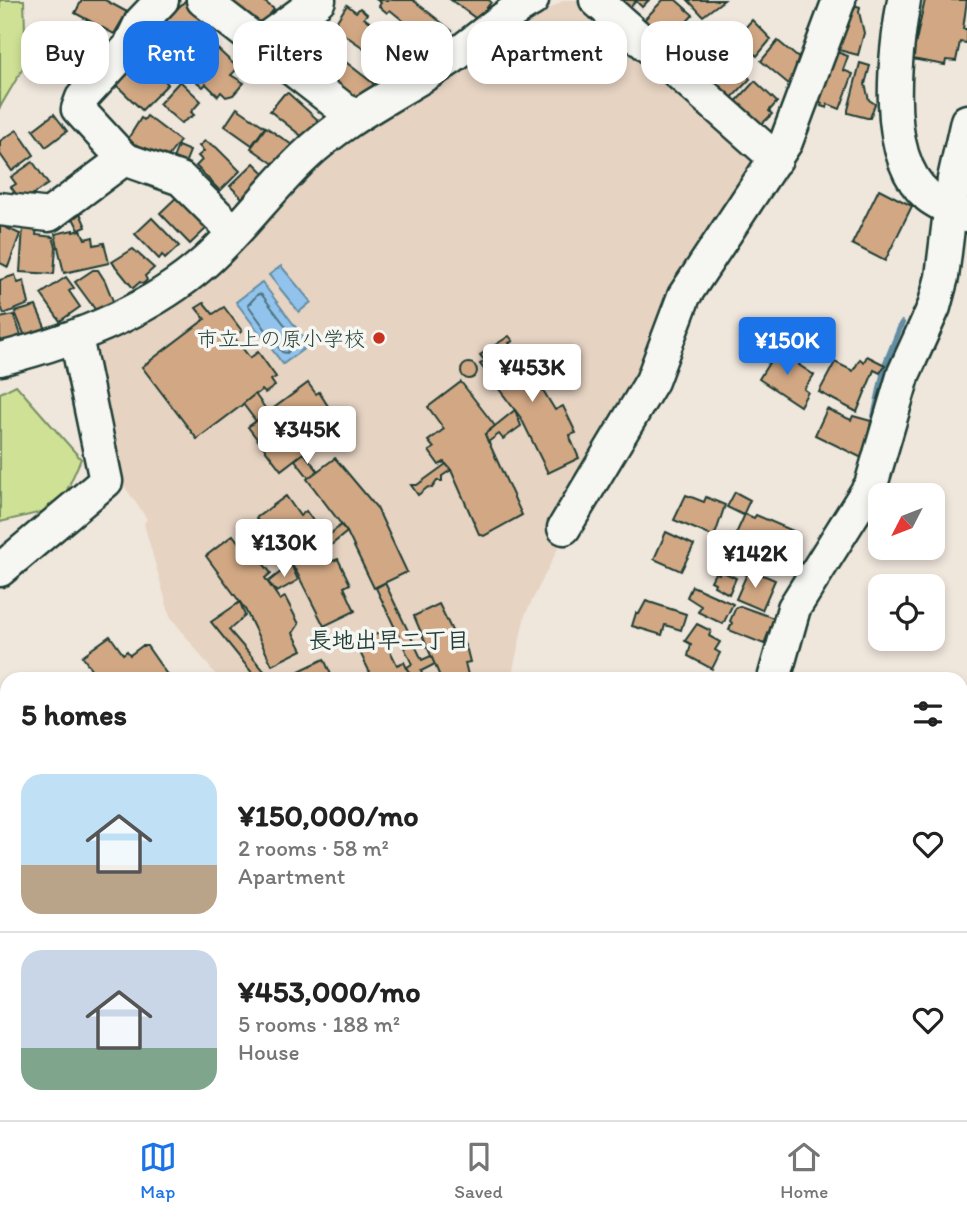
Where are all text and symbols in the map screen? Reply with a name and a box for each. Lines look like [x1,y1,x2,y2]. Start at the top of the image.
chip: Buy [21,21,109,84]
chip: Rent [123,21,219,84]
chip: Filters [233,21,347,84]
chip: New [361,21,453,84]
chip: Apartment [467,21,627,84]
chip: House [641,21,753,84]
pin: ¥150K [738,318,836,377]
place label: 市立上の原小学校 [197,326,365,351]
text: ¥150K [755,326,819,354]
marker: 市立上の原小学校 [371,330,387,346]
pin: ¥453K [483,344,581,404]
text: ¥453K [499,353,565,381]
pin: ¥345K [258,406,356,466]
text: ¥345K [274,415,340,443]
north arrow [868,483,945,560]
map controls [868,483,945,651]
pin: ¥130K [235,520,333,579]
text: ¥130K [252,528,316,556]
pin: ¥142K [706,530,804,590]
text: ¥142K [723,539,787,567]
button: locate [868,574,945,651]
district label: 長地出早二丁目 [309,626,470,654]
icon: filters [909,695,947,733]
text: 5 homes [21,696,127,733]
text: ¥150,000/mo [238,797,419,834]
icon: home [77,802,161,886]
icon: heart [909,825,947,863]
text: 2 rooms · 58 m² [238,834,389,862]
text: Apartment [238,862,345,890]
text: ¥453,000/mo [238,973,421,1010]
icon: home [77,978,161,1062]
icon: heart [909,1001,947,1039]
text: 5 rooms · 188 m² [238,1010,400,1038]
text: House [238,1038,300,1066]
tab: Map [139,1138,177,1203]
tab: Saved [454,1138,503,1203]
tab: Home [780,1138,828,1203]

